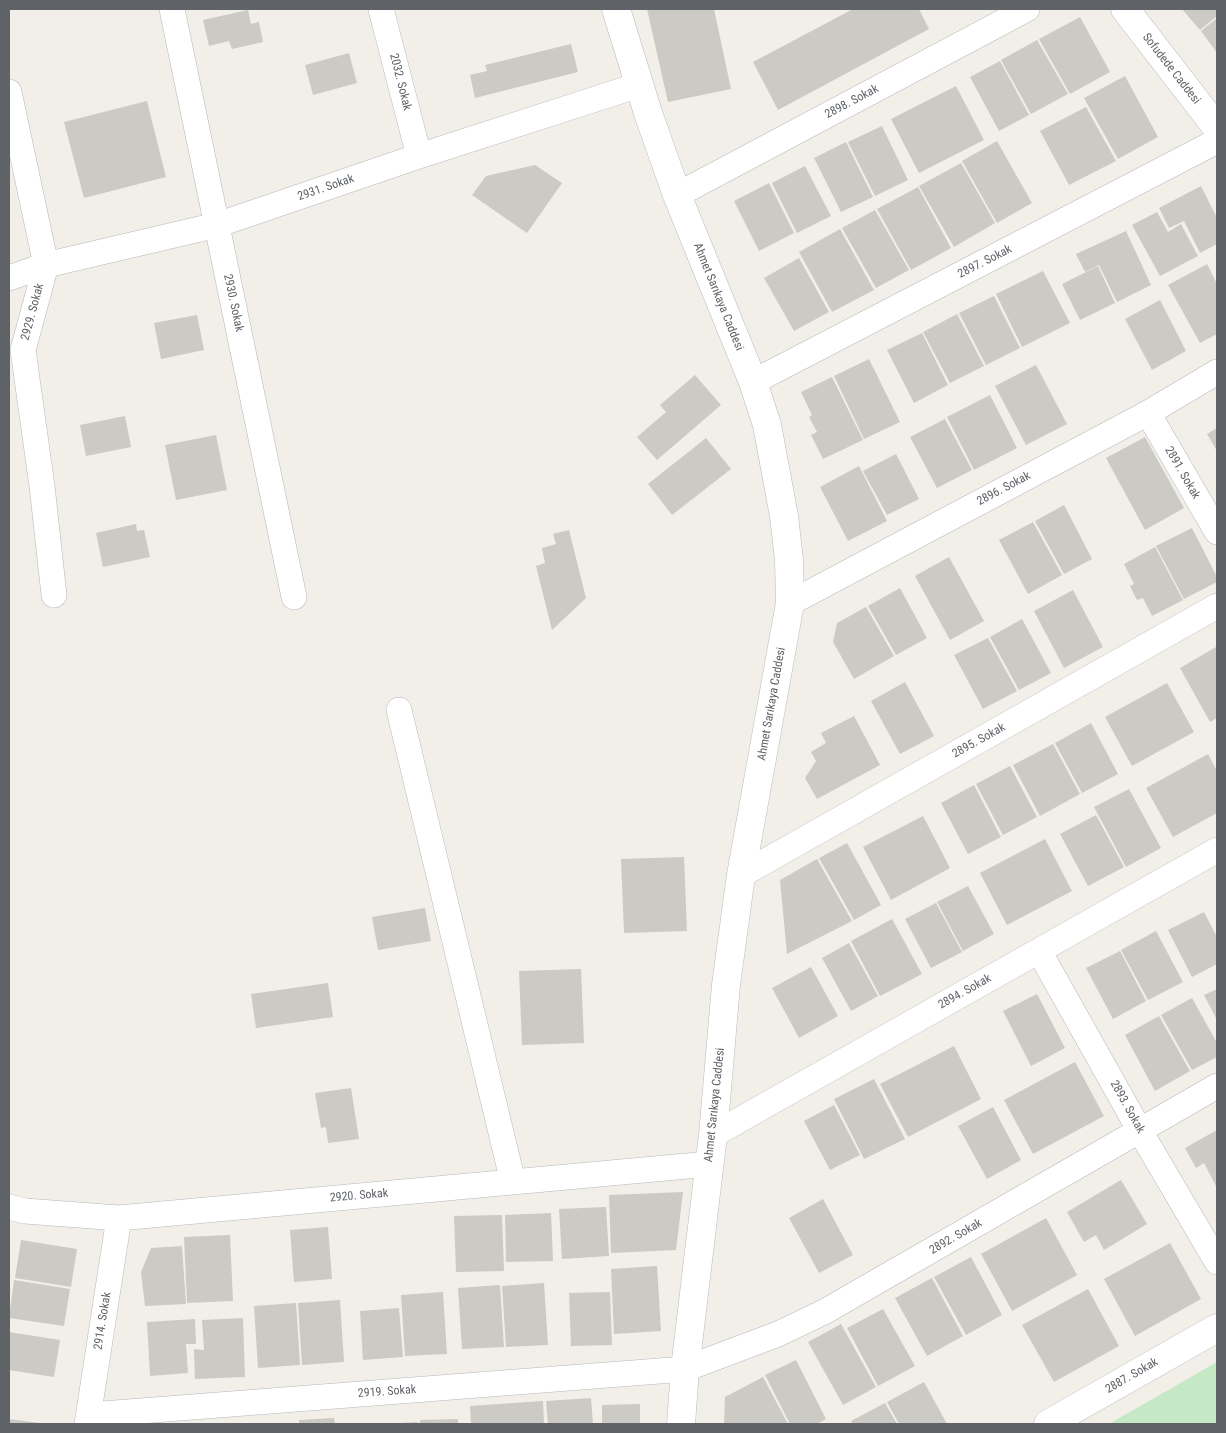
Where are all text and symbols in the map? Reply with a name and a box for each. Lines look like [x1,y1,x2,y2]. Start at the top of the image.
street label: Sofudede Caddesi [1139,31,1203,107]
street label: 2032. Sokak [386,52,414,112]
street label: 2898. Sokak [823,82,881,122]
street label: 2931. Sokak [296,172,356,204]
street label: Ahmet Sarıkaya Caddesi [690,241,746,353]
street label: 2897. Sokak [956,242,1014,282]
street label: 2930. Sokak [220,273,246,333]
street label: 2929. Sokak [18,282,48,342]
street label: 2891. Sokak [1161,444,1203,502]
street label: 2896. Sokak [975,469,1033,509]
street label: Ahmet Sarıkaya Caddesi [755,646,789,762]
street label: 2895. Sokak [950,721,1008,761]
street label: 2894. Sokak [936,972,994,1012]
street label: Ahmet Sarıkaya Caddesi [702,1047,728,1163]
street label: 2893. Sokak [1107,1078,1147,1136]
street label: 2920. Sokak [329,1186,389,1206]
street label: 2892. Sokak [927,1216,985,1258]
street label: 2914. Sokak [91,1291,115,1351]
street label: 2887. Sokak [1103,1355,1161,1397]
street label: 2919. Sokak [357,1383,417,1401]

